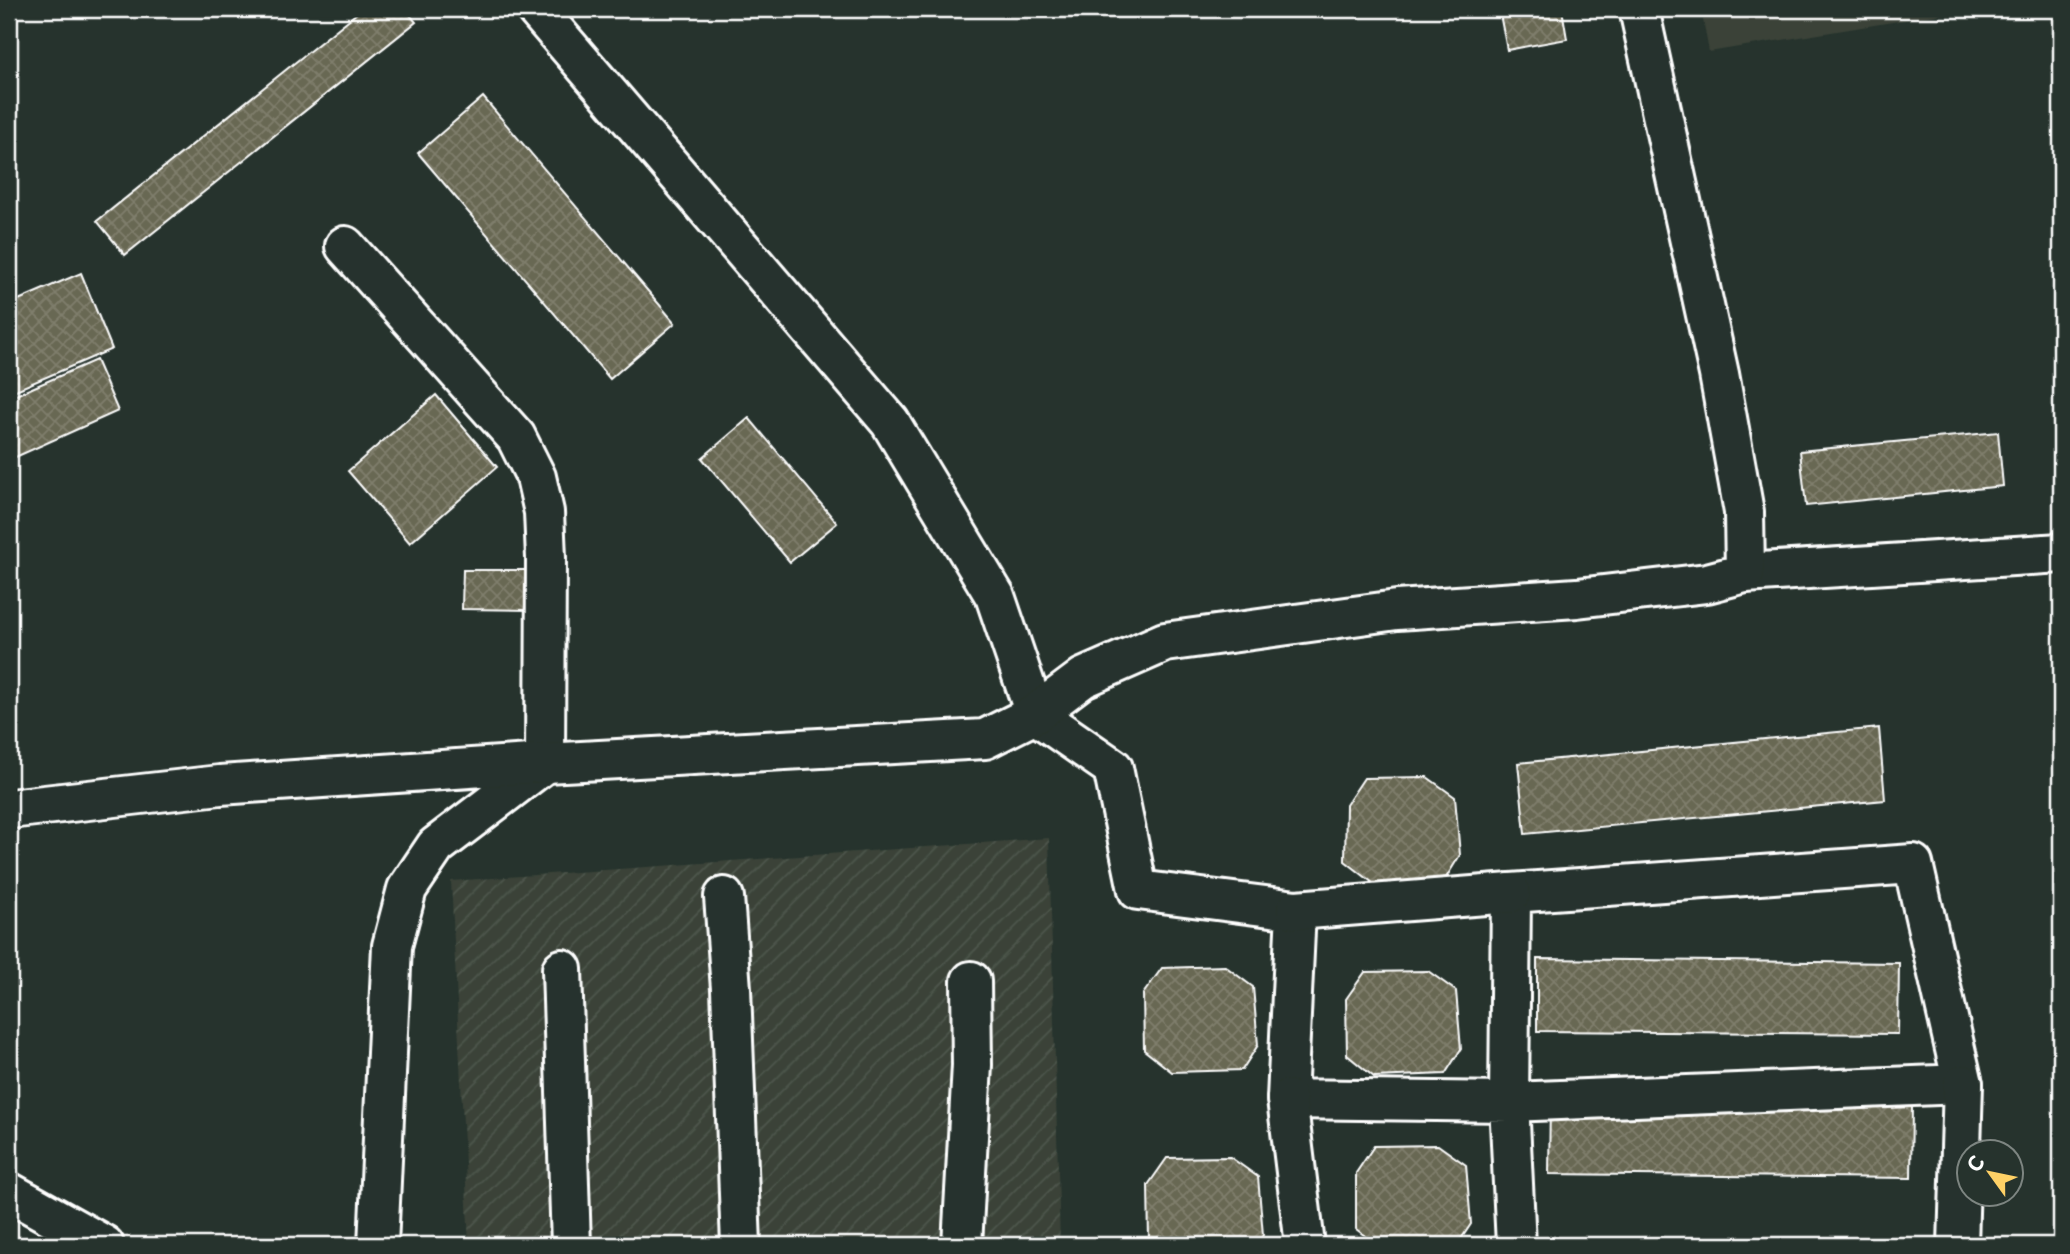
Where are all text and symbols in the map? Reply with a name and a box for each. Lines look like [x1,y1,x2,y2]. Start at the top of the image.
north arrow [1954,1138,2024,1208]
text: С [1959,1150,1991,1177]

